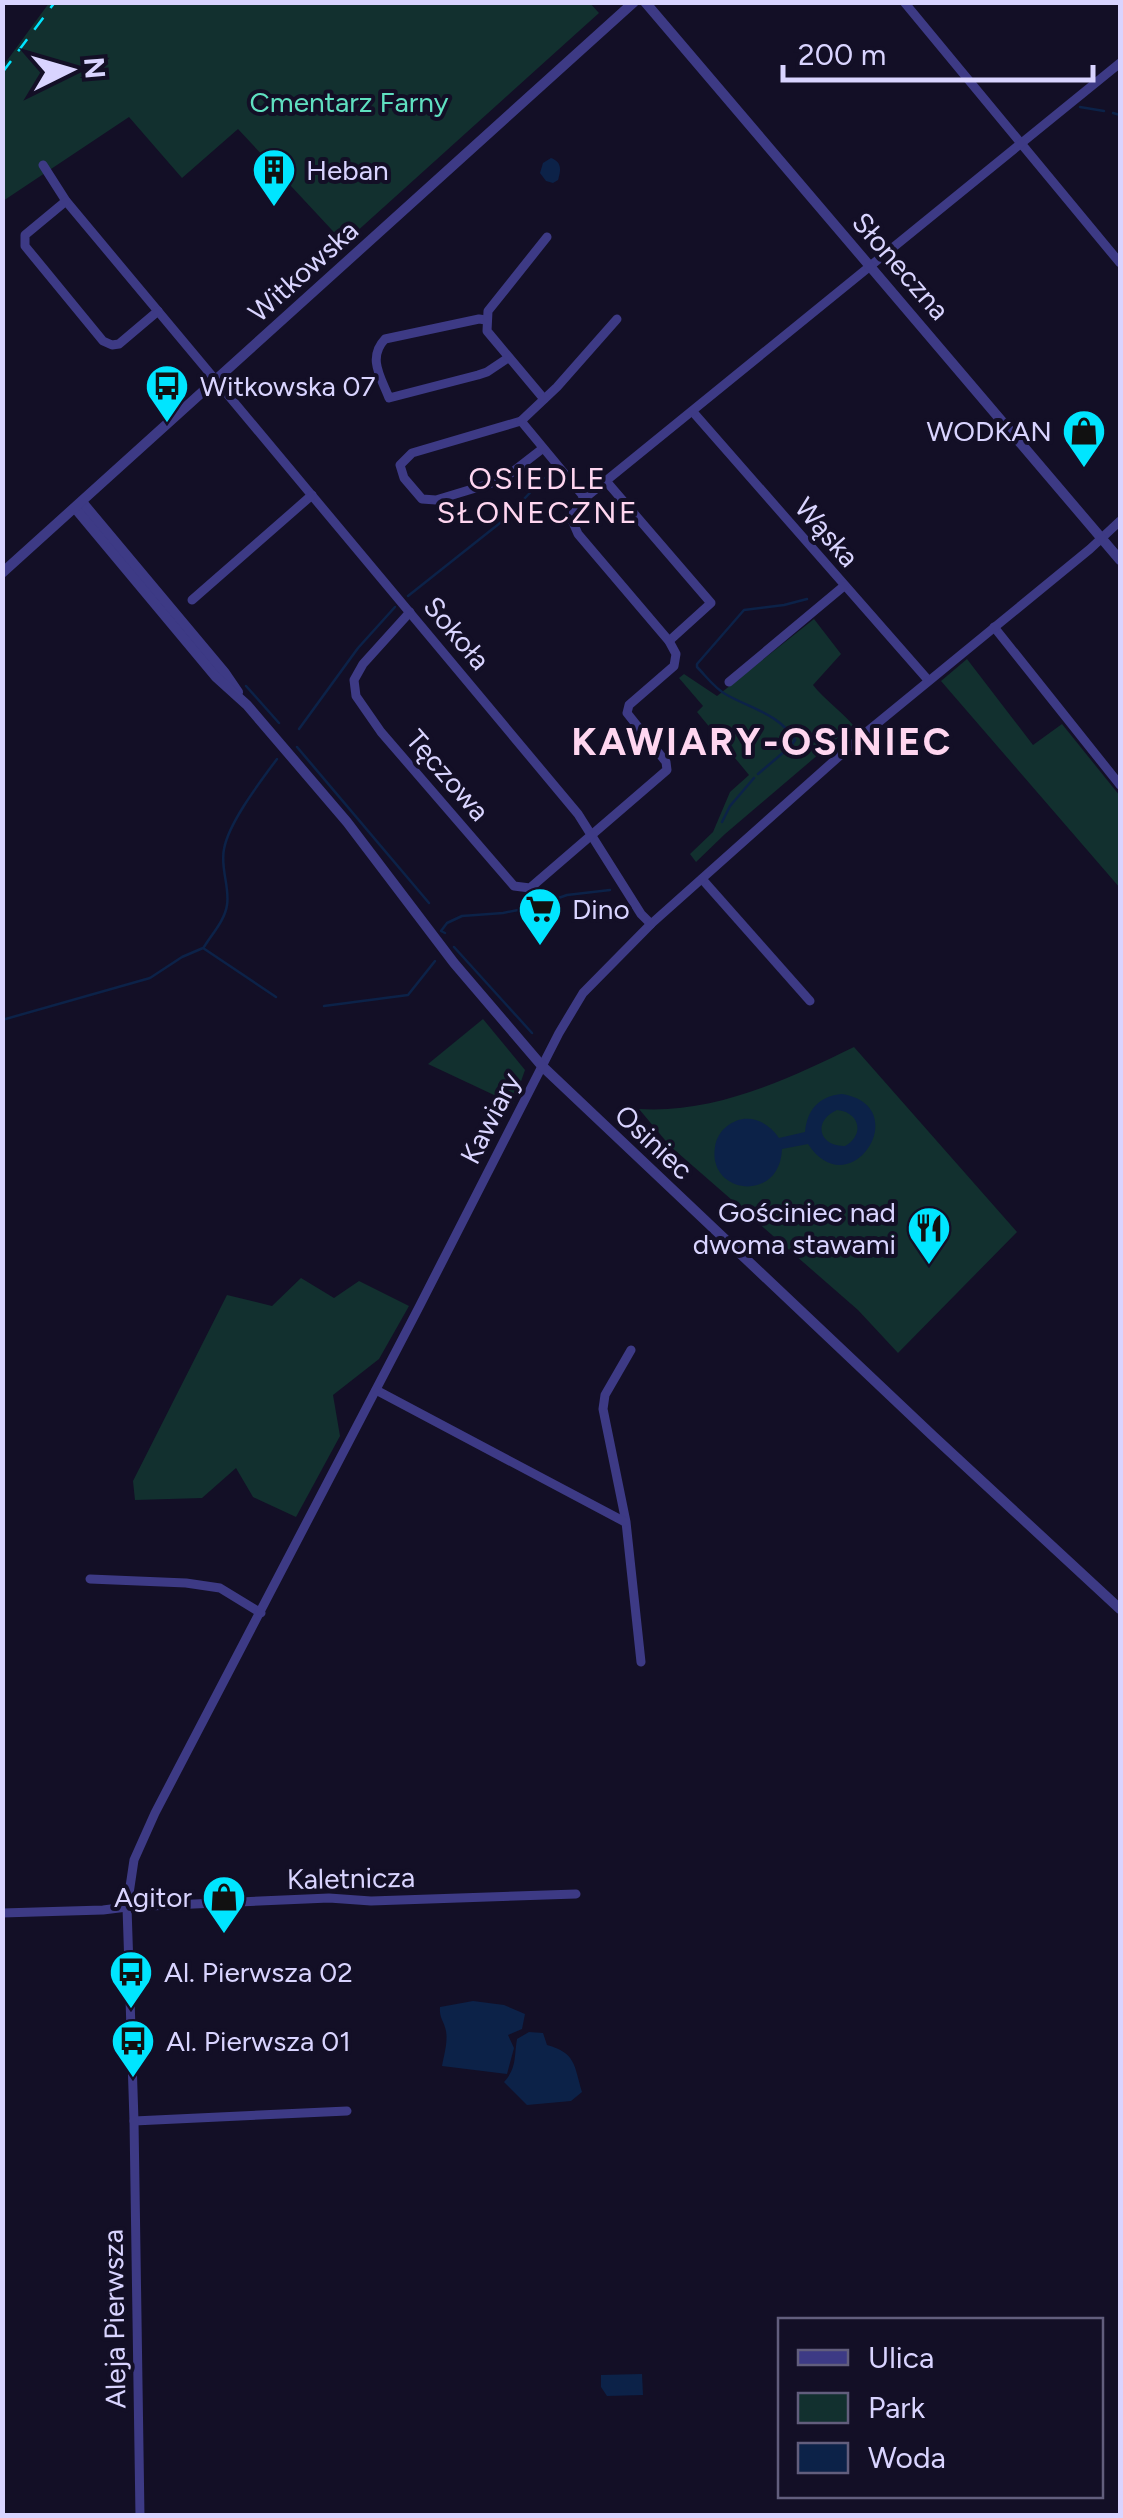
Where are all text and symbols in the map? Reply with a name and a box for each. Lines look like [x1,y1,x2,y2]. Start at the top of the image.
north arrow [20,20,120,120]
scale bar [783,20,1093,82]
text: 200 m [798,36,886,73]
text: N [77,56,113,80]
park label: Cmentarz Farny [250,85,449,119]
building icon: Heban [251,147,297,208]
place label: Heban [306,153,389,187]
street label: Słoneczna [845,205,957,327]
street label: Witkowska [241,213,365,329]
bus stop icon: Witkowska 07 [144,363,190,424]
place label: Witkowska 07 [200,369,376,403]
shop icon: WODKAN [1061,408,1107,469]
place label: WODKAN [926,414,1052,448]
district label: OSIEDLE SŁONECZNE [437,460,639,531]
street label: Wąska [788,490,866,574]
street label: Sokoła [417,589,497,677]
district label: KAWIARY-OSINIEC [571,719,953,765]
street label: Tęczowa [399,722,497,828]
supermarket icon: Dino [517,886,563,947]
place label: Dino [572,892,630,926]
street label: Kawiary [453,1066,527,1169]
street label: Osiniec [608,1098,700,1186]
place label: Gościniec nad dwoma stawami [693,1195,896,1261]
restaurant icon: Gościniec nad dwoma stawami [906,1205,952,1266]
street label: Kaletnicza [286,1860,416,1896]
shop icon: Agitor [201,1874,247,1935]
place label: Agitor [114,1880,193,1914]
bus stop icon: Al. Pierwsza 02 [108,1949,154,2010]
place label: Al. Pierwsza 02 [164,1955,353,1989]
bus stop icon: Al. Pierwsza 01 [110,2018,156,2079]
place label: Al. Pierwsza 01 [166,2024,351,2058]
street label: Aleja Pierwsza [95,2229,133,2409]
legend [778,2318,1103,2498]
text: Ulica [868,2339,934,2376]
text: Park [868,2389,926,2426]
text: Woda [868,2439,946,2476]

